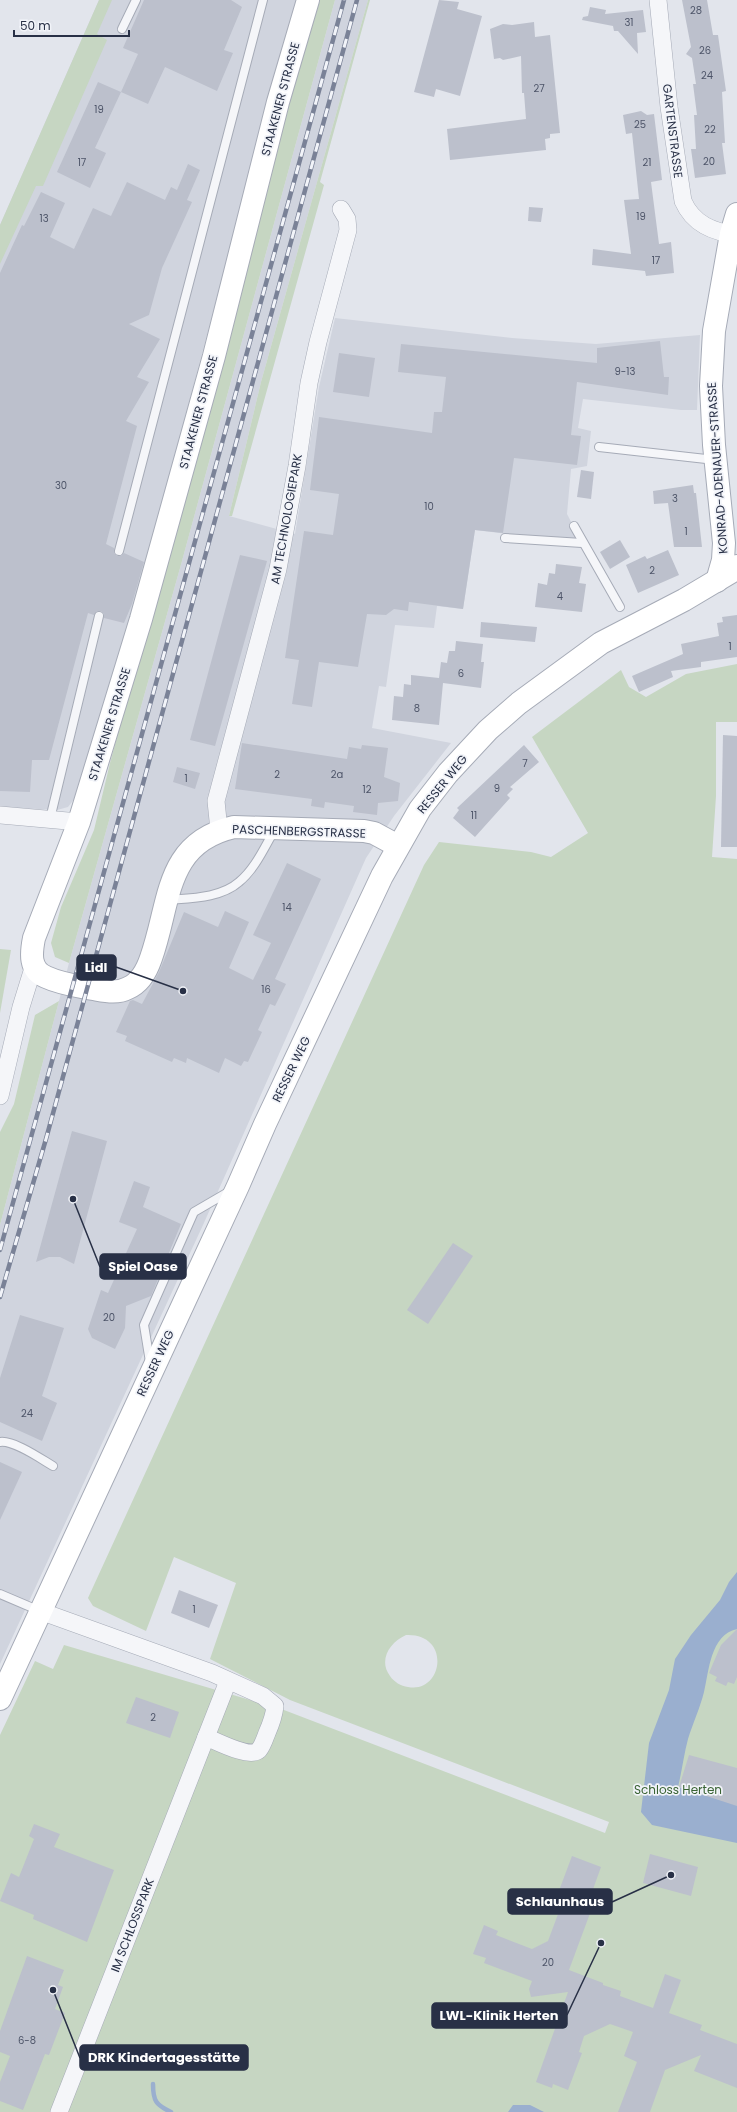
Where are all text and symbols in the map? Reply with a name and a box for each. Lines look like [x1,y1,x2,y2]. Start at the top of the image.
house number: 28 [690,3,702,18]
scale bar [14,12,129,38]
house number: 31 [624,15,634,30]
text: 50 m [20,17,51,34]
street label: STAAKENER STRASSE [257,40,303,158]
house number: 26 [699,43,711,58]
house number: 24 [701,68,713,83]
house number: 27 [533,81,545,96]
street label: GARTENSTRASSE [659,83,687,179]
house number: 19 [94,102,104,117]
house number: 25 [634,117,646,132]
house number: 22 [704,122,716,137]
house number: 20 [703,154,715,169]
house number: 17 [78,155,87,170]
house number: 21 [643,155,651,170]
house number: 19 [636,209,646,224]
house number: 13 [39,211,49,226]
house number: 17 [652,253,661,268]
street label: STAAKENER STRASSE [175,353,221,471]
house number: 9-13 [615,364,636,379]
street label: KONRAD-ADENAUER-STRASSE [703,382,731,554]
street label: AM TECHNOLOGIEPARK [266,452,306,586]
house number: 30 [55,478,67,493]
house number: 3 [672,491,678,506]
house number: 10 [424,499,434,514]
house number: 1 [684,524,688,539]
house number: 2 [649,563,655,578]
house number: 4 [557,589,563,604]
house number: 1 [728,639,732,654]
street label: STAAKENER STRASSE [84,665,134,783]
house number: 6 [458,666,464,681]
house number: 8 [414,701,420,716]
street label: RESSER WEG [413,751,471,817]
house number: 7 [522,756,528,771]
house number: 2 [274,767,280,782]
house number: 2a [331,767,343,782]
house number: 1 [184,771,188,786]
house number: 9 [494,781,500,796]
house number: 12 [363,782,372,797]
house number: 11 [471,808,477,823]
street label: PASCHENBERGSTRASSE [232,820,366,842]
house number: 14 [282,900,292,915]
callout: Lidl [77,955,116,980]
text: Lidl [85,958,108,977]
house number: 16 [261,982,271,997]
street label: RESSER WEG [268,1033,314,1105]
callout: Spiel Oase [100,1254,186,1279]
text: Spiel Oase [108,1257,178,1276]
house number: 20 [103,1310,115,1325]
street label: RESSER WEG [132,1327,178,1399]
house number: 24 [21,1406,33,1421]
house number: 1 [192,1602,196,1617]
house number: 2 [150,1710,156,1725]
park label: Schloss Herten [634,1781,722,1798]
street label: IM SCHLOSSPARK [106,1876,158,1974]
callout: Schlaunhaus [508,1889,612,1914]
text: Schlaunhaus [516,1892,604,1911]
house number: 20 [542,1955,554,1970]
callout: LWL-Klinik Herten [432,2003,567,2028]
text: LWL-Klinik Herten [440,2006,559,2025]
house number: 6-8 [18,2033,36,2048]
callout: DRK Kindertagesstätte [80,2045,248,2070]
text: DRK Kindertagesstätte [88,2048,240,2067]

